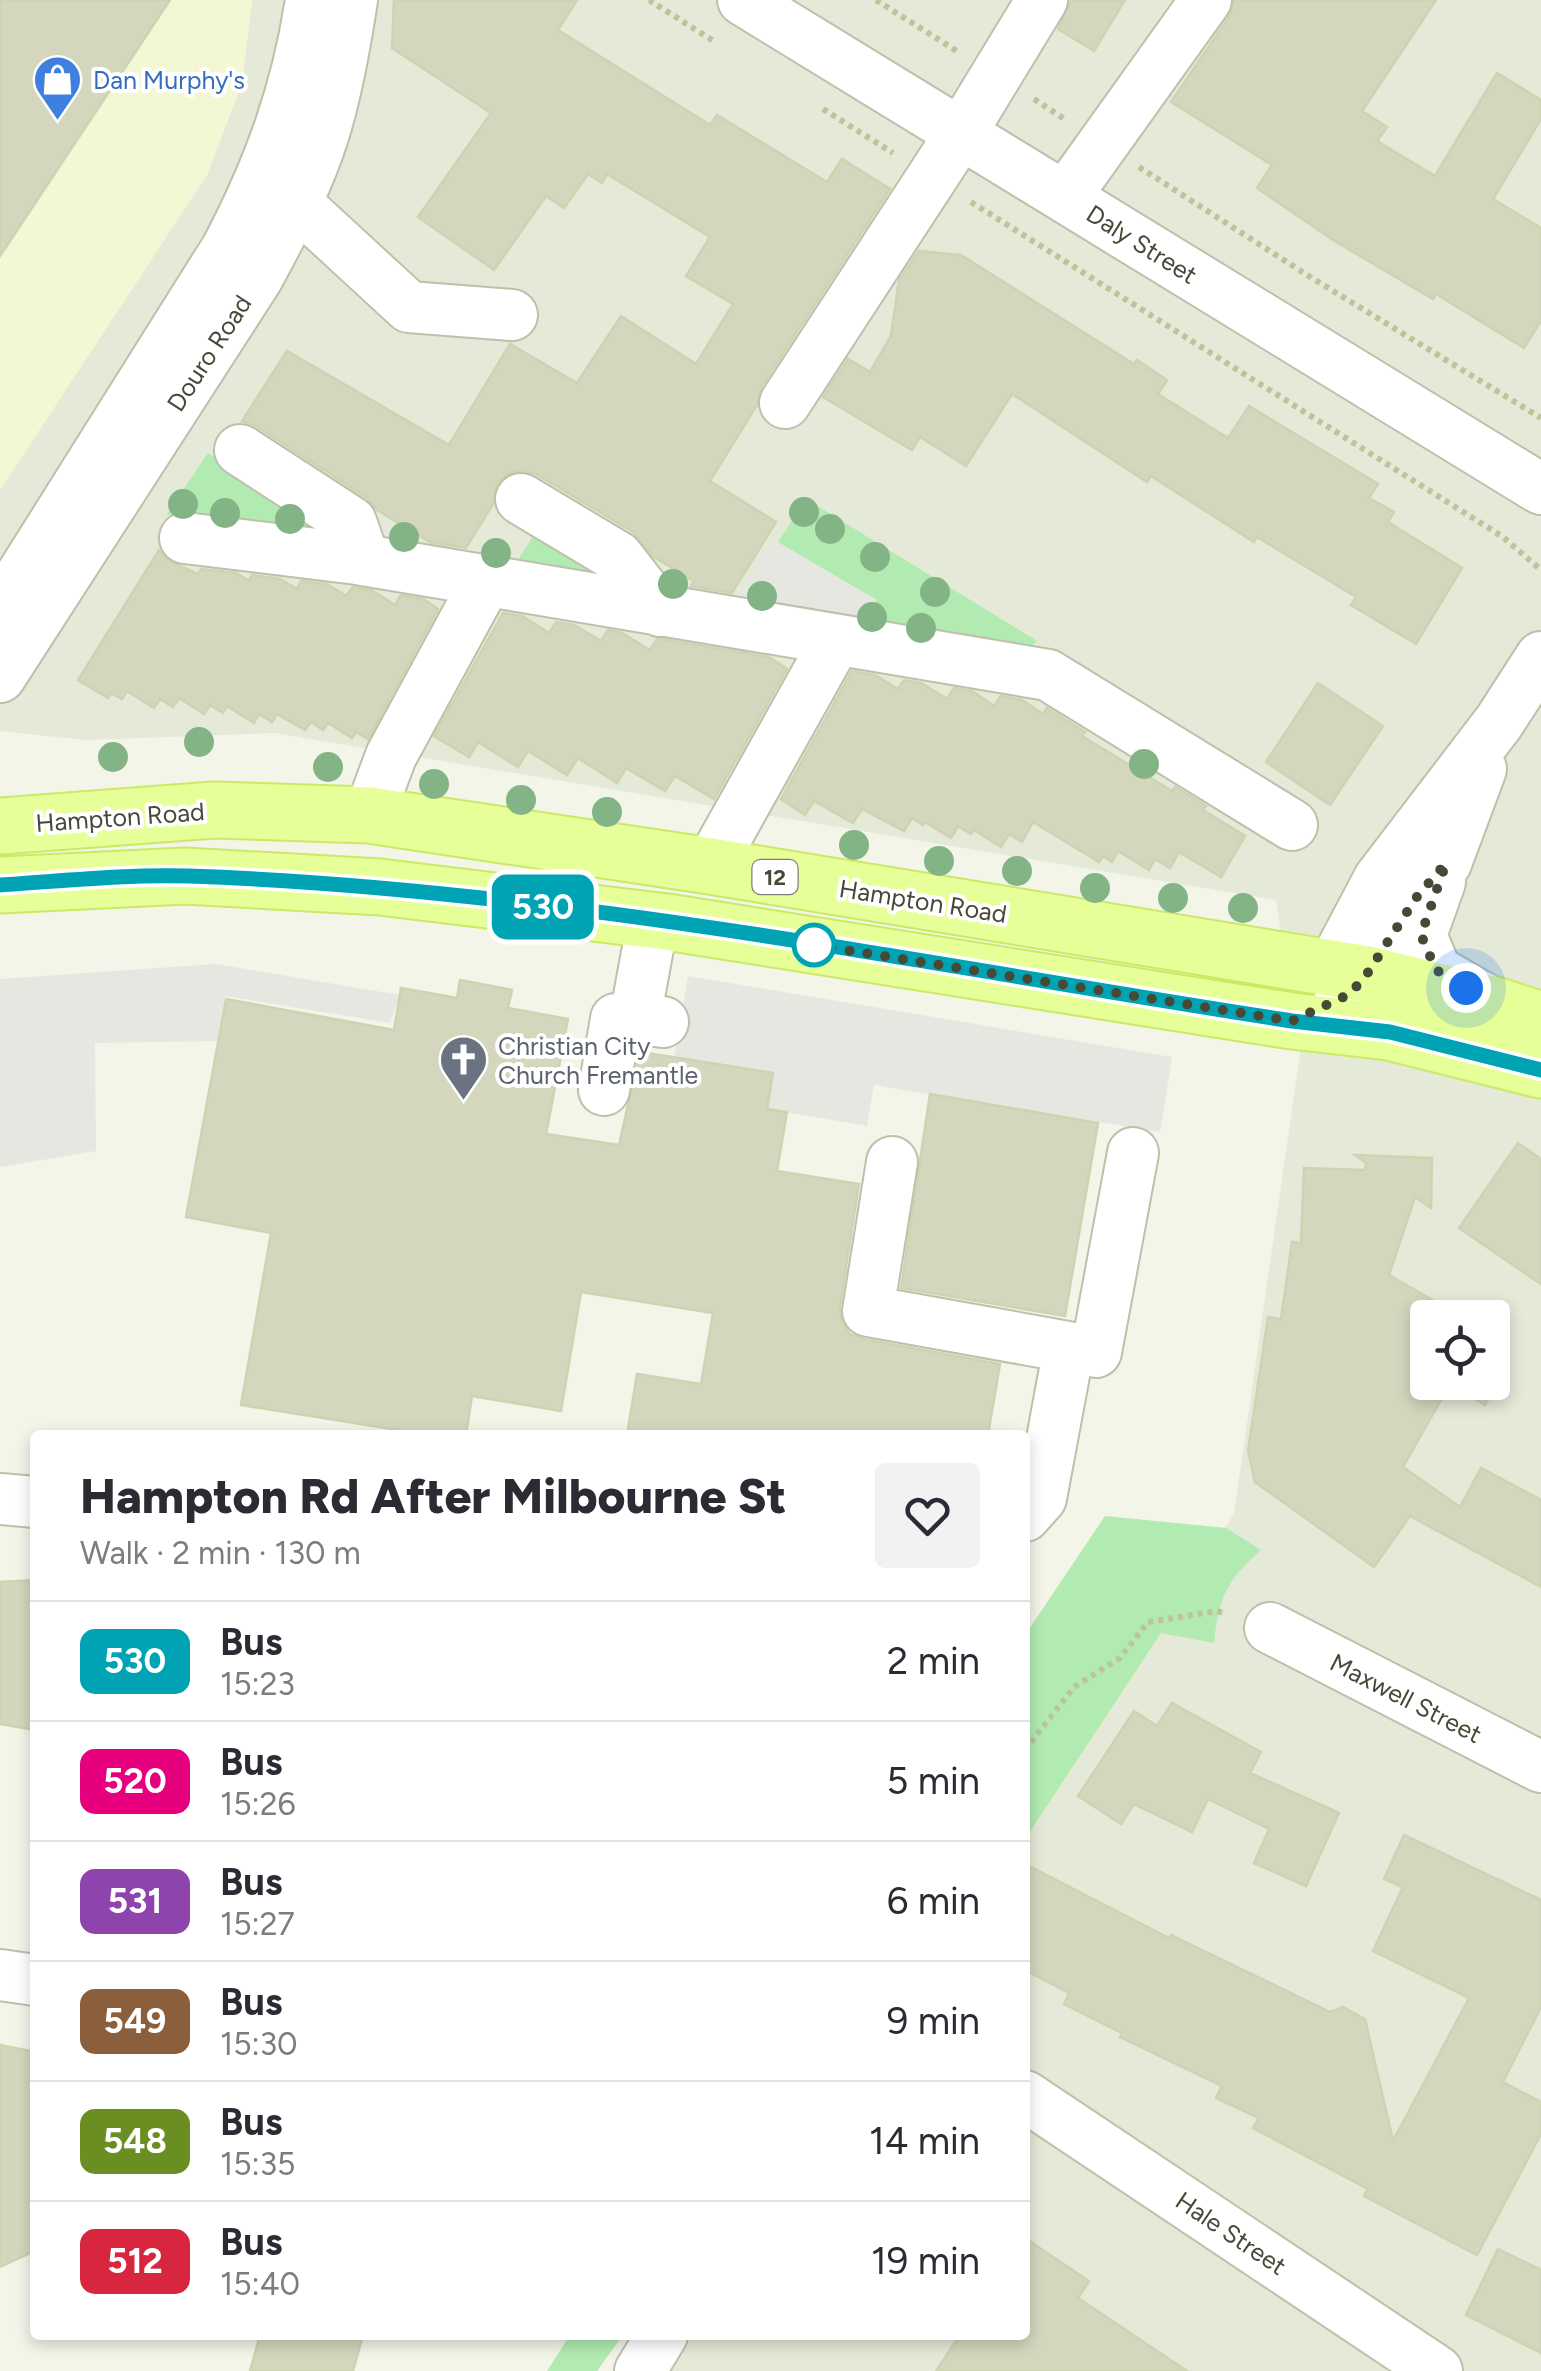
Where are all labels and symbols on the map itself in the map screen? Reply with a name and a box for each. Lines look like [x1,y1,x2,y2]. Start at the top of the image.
shop icon: Dan Murphy's [32,54,84,122]
place label: Dan Murphy's [93,65,245,95]
street label: Daly Street [1081,198,1203,290]
street label: Douro Road [160,289,258,417]
street label: Hampton Road [35,796,205,838]
road number: 12 [752,860,798,894]
street label: Hampton Road [837,873,1009,929]
line badge: 530 [486,874,600,940]
unlabelled marker [793,924,835,966]
your location [1441,963,1491,1013]
place label: Christian City Church Fremantle [498,1031,698,1090]
church icon: Christian City Church Fremantle [437,1034,489,1102]
street label: Maxwell Street [1325,1647,1487,1749]
street label: Hale Street [1170,2185,1292,2281]

